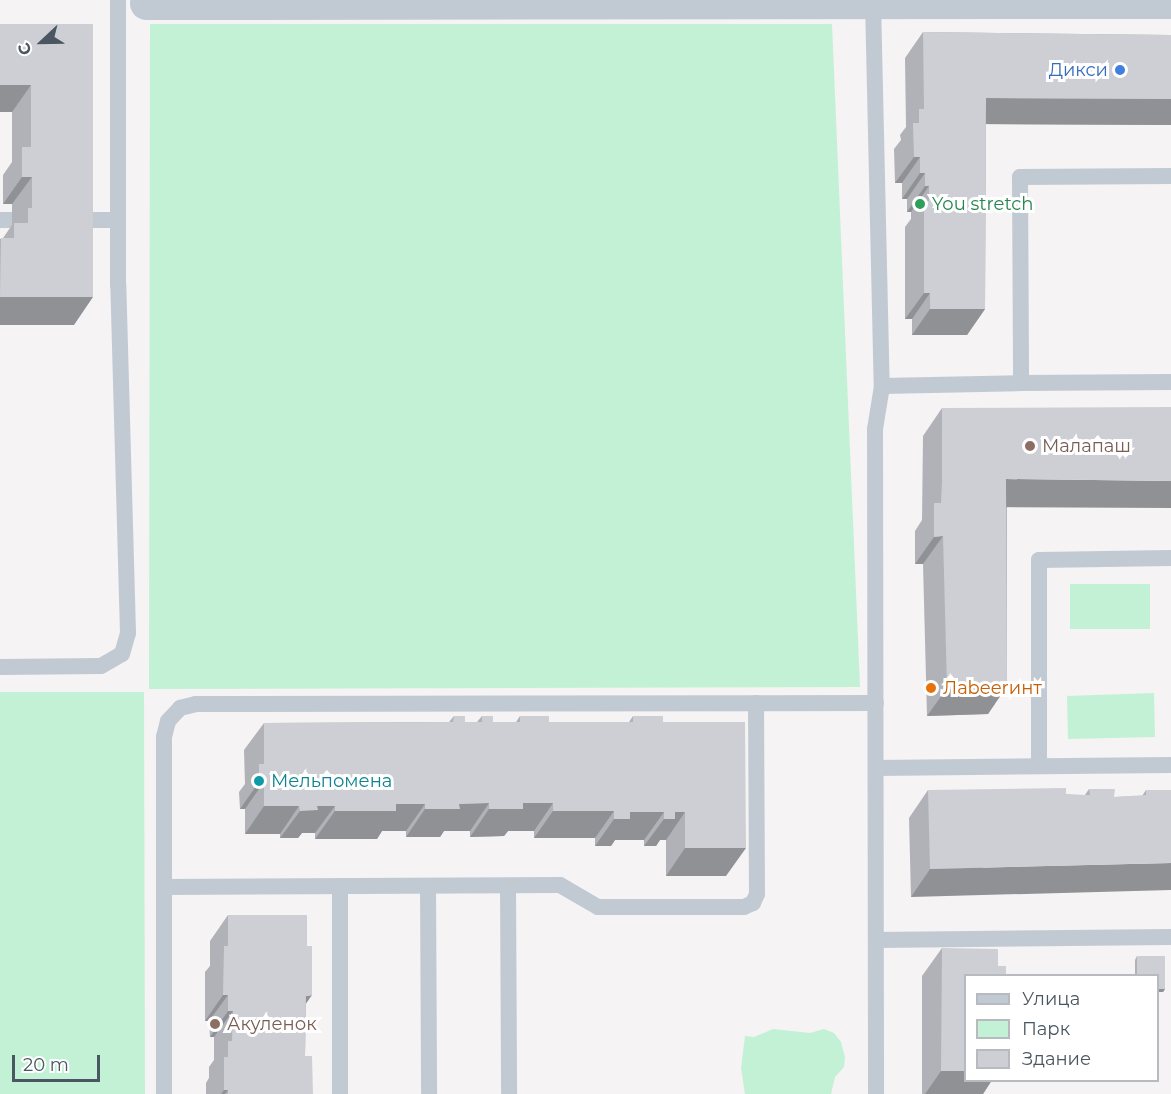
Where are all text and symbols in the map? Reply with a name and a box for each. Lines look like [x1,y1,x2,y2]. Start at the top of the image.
north arrow [12,12,72,72]
text: С [14,40,36,58]
place label: Дикси [1049,59,1108,81]
marker: Дикси [1113,63,1127,77]
place label: You stretch [932,193,1034,215]
marker: You stretch [913,197,927,211]
place label: Малапаш [1042,435,1131,457]
marker: Малапаш [1023,439,1037,453]
place label: Лаbeerинт [943,677,1042,699]
marker: Лаbeerинт [924,681,938,695]
place label: Мельпомена [271,770,392,792]
marker: Мельпомена [252,774,266,788]
legend [964,974,1159,1082]
text: Улица [1022,988,1080,1010]
place label: Акуленок [227,1013,317,1035]
marker: Акуленок [208,1017,222,1031]
text: Парк [1022,1018,1070,1040]
scale bar [15,1043,104,1081]
text: Здание [1022,1048,1091,1070]
text: 20 m [23,1054,69,1076]

